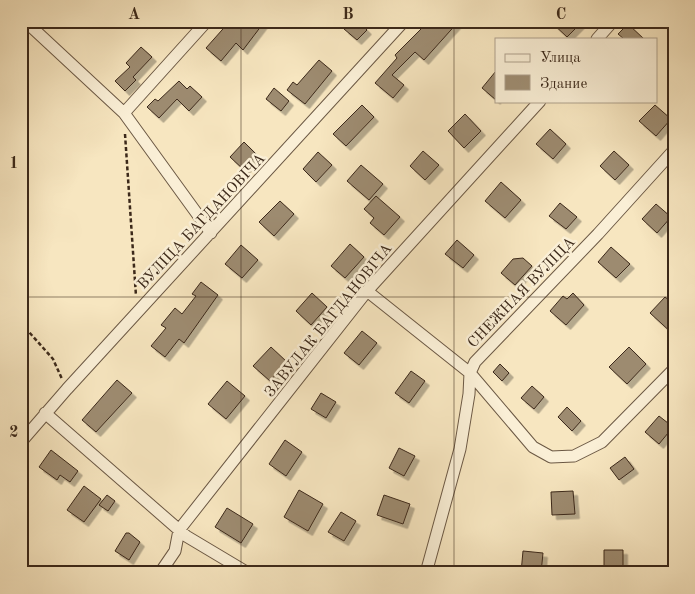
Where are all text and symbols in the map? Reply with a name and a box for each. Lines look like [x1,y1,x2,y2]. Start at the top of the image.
text: A [128,7,140,23]
text: B [342,7,354,23]
text: C [556,7,566,23]
legend [495,38,658,102]
text: Улица [540,51,581,66]
text: Здание [540,77,587,92]
street label: ВУЛІЦА БАГДАНОВІЧА [135,151,269,293]
text: 1 [9,156,19,172]
street label: СНЕЖНАЯ ВУЛІЦА [466,234,579,351]
street label: ЗАВУЛАК БАГДАНОВІЧА [263,241,396,400]
text: 2 [9,425,19,441]

